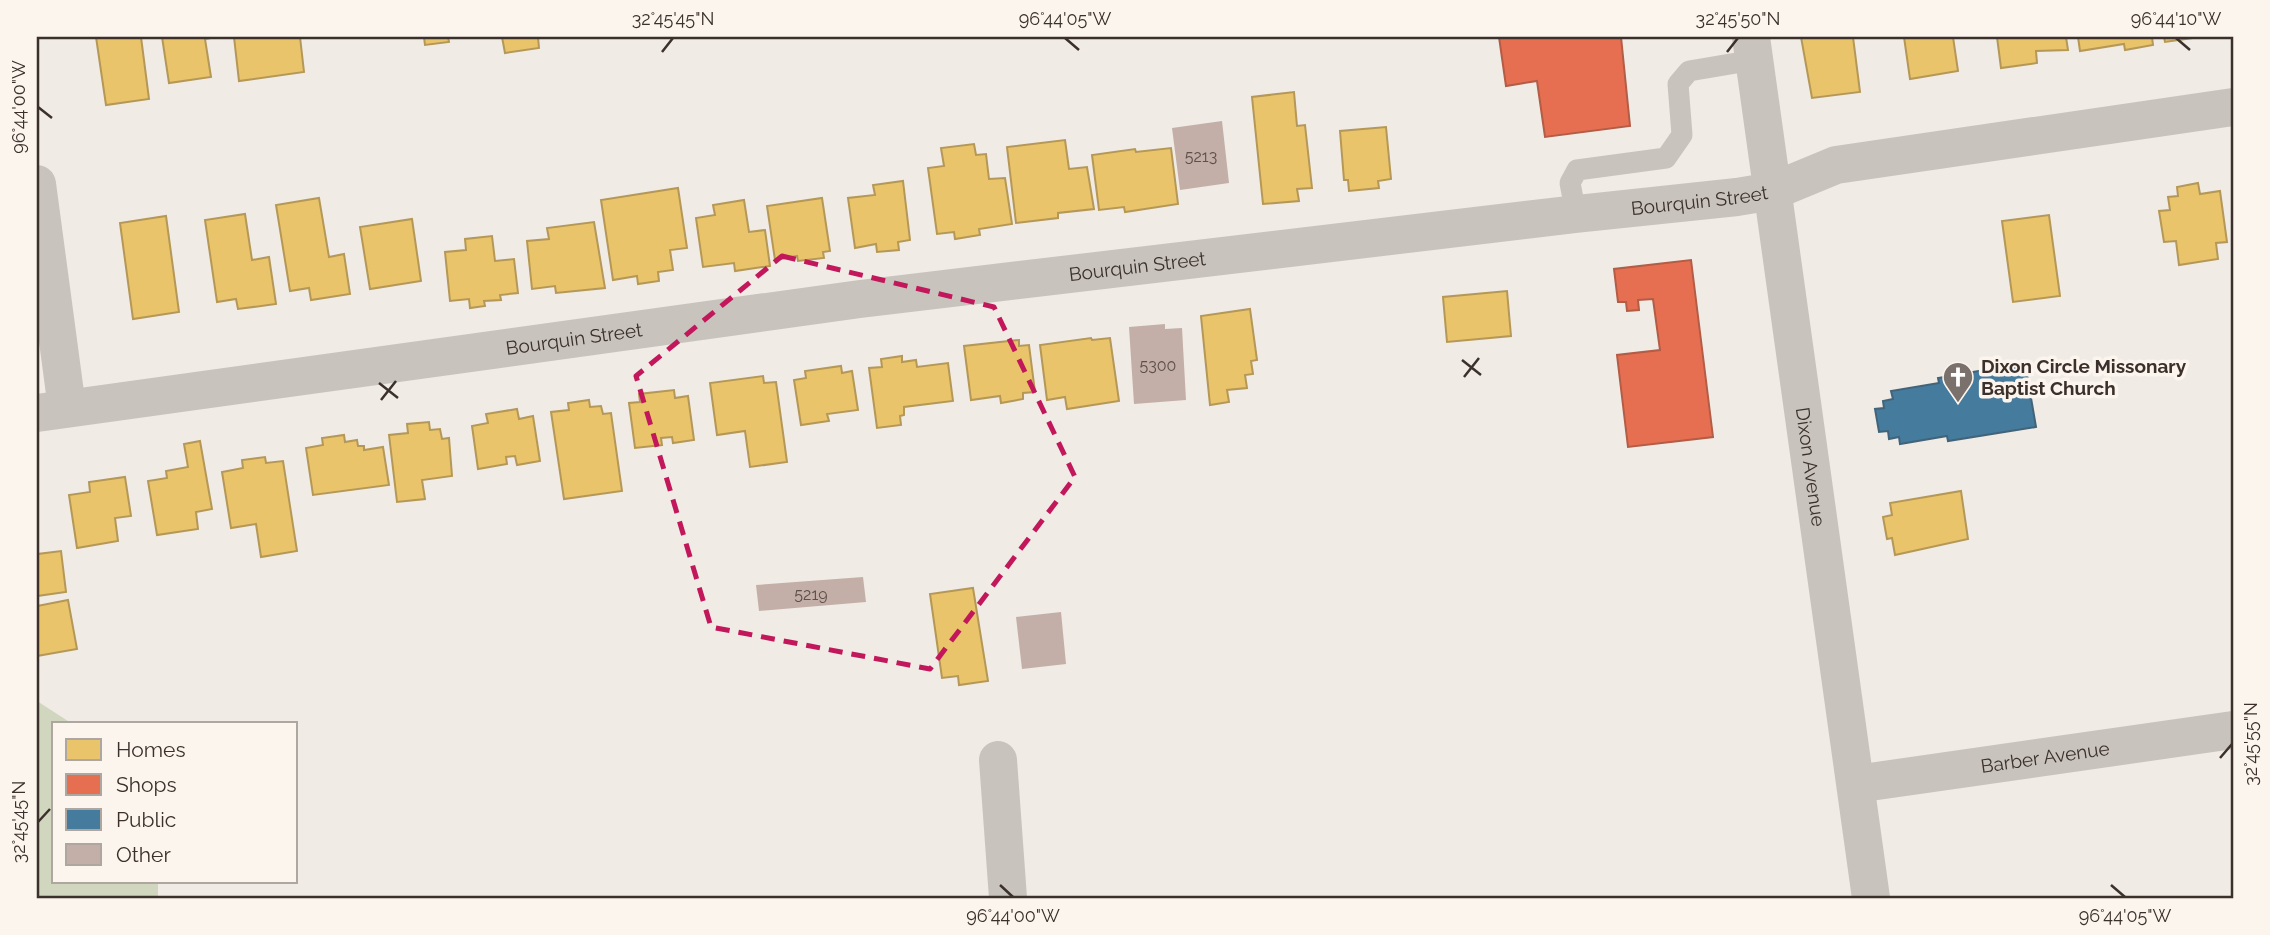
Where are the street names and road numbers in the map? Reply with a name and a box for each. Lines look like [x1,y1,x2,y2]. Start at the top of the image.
street label: Bourquin Street [1630,181,1770,219]
street label: Bourquin Street [1068,247,1207,285]
street label: Bourquin Street [504,318,644,359]
street label: Dixon Avenue [1792,406,1830,528]
street label: Barber Avenue [1979,737,2111,777]

